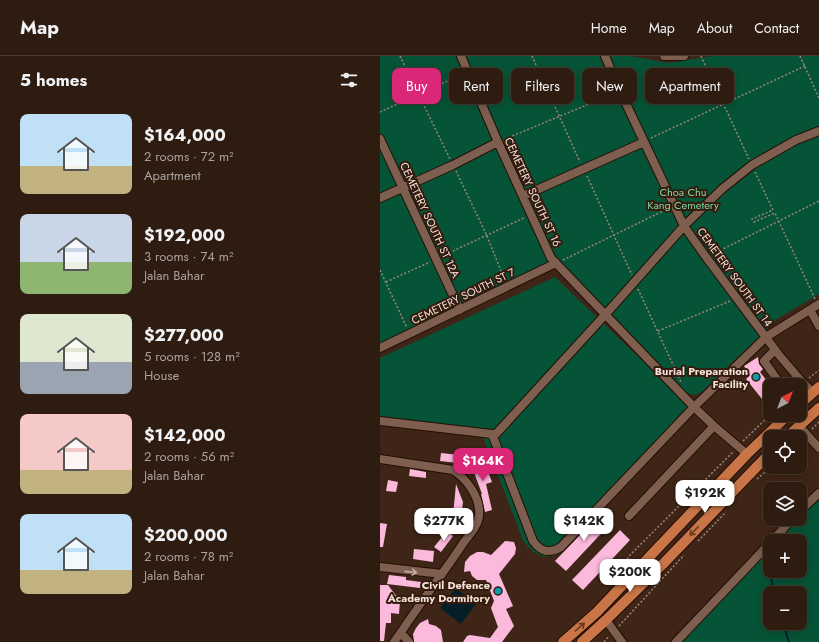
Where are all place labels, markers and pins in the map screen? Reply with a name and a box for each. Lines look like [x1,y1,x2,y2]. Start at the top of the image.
place label: Burial Preparation Facility [655,363,748,392]
marker: Burial Preparation Facility [751,372,761,382]
pin: $164K [455,448,511,482]
pin: $192K [677,480,733,514]
pin: $277K [416,508,472,542]
pin: $142K [556,508,612,542]
pin: $200K [602,559,658,593]
place label: Civil Defence Academy Dormitory [387,577,490,606]
marker: Civil Defence Academy Dormitory [493,586,503,596]

